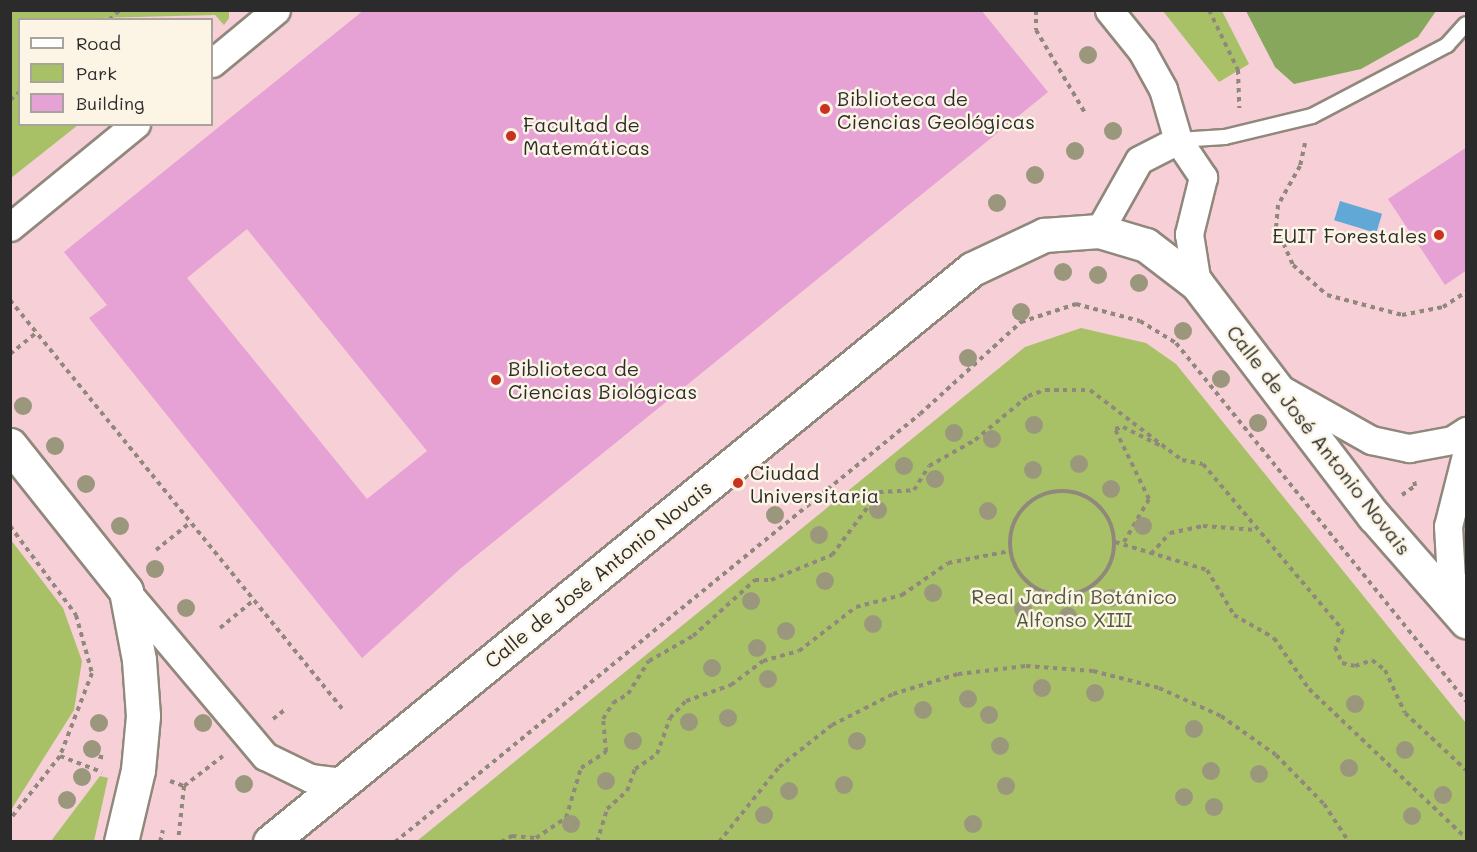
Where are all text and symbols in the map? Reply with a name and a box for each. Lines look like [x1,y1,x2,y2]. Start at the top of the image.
legend [18,18,213,126]
text: Road [76,31,121,55]
text: Park [76,61,117,85]
place label: Biblioteca de Ciencias Geológicas [837,86,1035,133]
text: Building [76,91,144,115]
marker: Biblioteca de Ciencias Geológicas [818,102,832,116]
place label: Facultad de Matemáticas [523,112,650,159]
marker: Facultad de Matemáticas [504,129,518,143]
place label: EUIT Forestales [1272,223,1427,247]
marker: EUIT Forestales [1432,228,1446,242]
street label: Calle de José Antonio Novais [1222,320,1416,560]
place label: Biblioteca de Ciencias Biológicas [508,356,697,403]
marker: Biblioteca de Ciencias Biológicas [489,373,503,387]
place label: Ciudad Universitaria [750,460,879,507]
street label: Calle de José Antonio Novais [480,475,716,673]
marker: Ciudad Universitaria [731,476,745,490]
park label: Real Jardín Botánico Alfonso XIII [971,585,1177,632]

